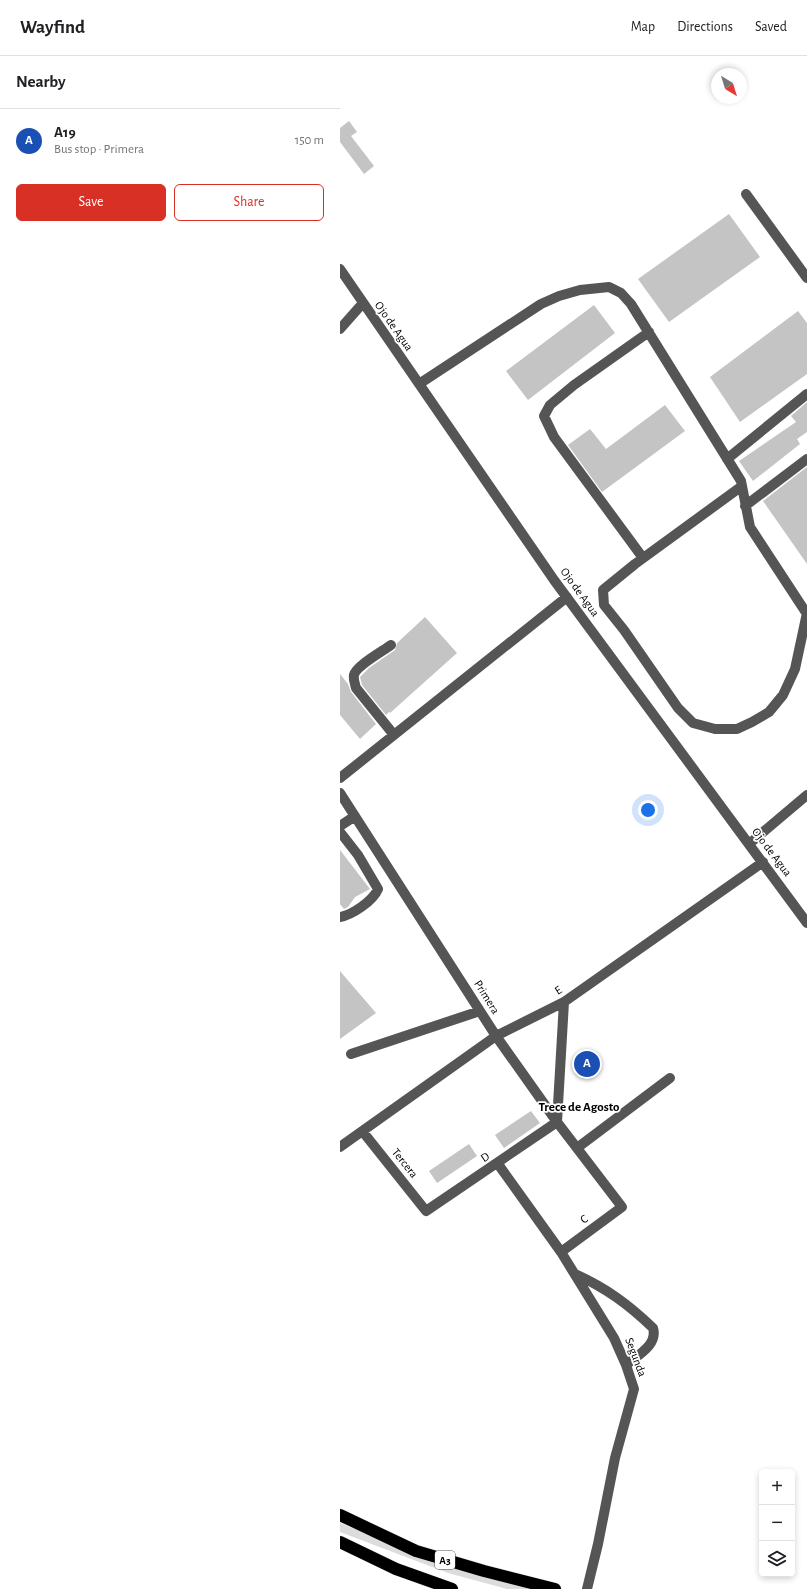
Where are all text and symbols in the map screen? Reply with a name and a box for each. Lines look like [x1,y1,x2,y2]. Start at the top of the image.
text: Wayfind [20,18,85,37]
text: Map [631,20,655,34]
text: Directions [677,20,733,34]
text: Saved [755,20,787,34]
north arrow [711,68,747,104]
text: Nearby [16,73,66,90]
text: A19 [54,125,76,140]
text: A [25,134,33,147]
text: 150 m [295,134,324,147]
text: Bus stop · Primera [54,143,144,156]
button: Save [16,184,166,221]
button: Share [174,184,324,221]
street label: Ojo de Agua [372,299,416,354]
street label: Ojo de Agua [558,565,602,620]
your location [638,800,658,820]
street label: Ojo de Agua [749,826,794,879]
street label: Primera [472,978,502,1016]
street label: E [552,983,564,997]
pin: A [574,1049,600,1079]
district label: Trece de Agosto [539,1101,620,1114]
street label: Tercera [390,1146,421,1180]
street label: D [478,1150,492,1164]
street label: C [578,1212,590,1226]
street label: Segunda [623,1336,649,1379]
map controls [759,1469,795,1577]
button: + [759,1469,795,1505]
button: − [759,1505,795,1541]
button: layers [759,1541,795,1577]
road number: A3 [435,1551,455,1569]

